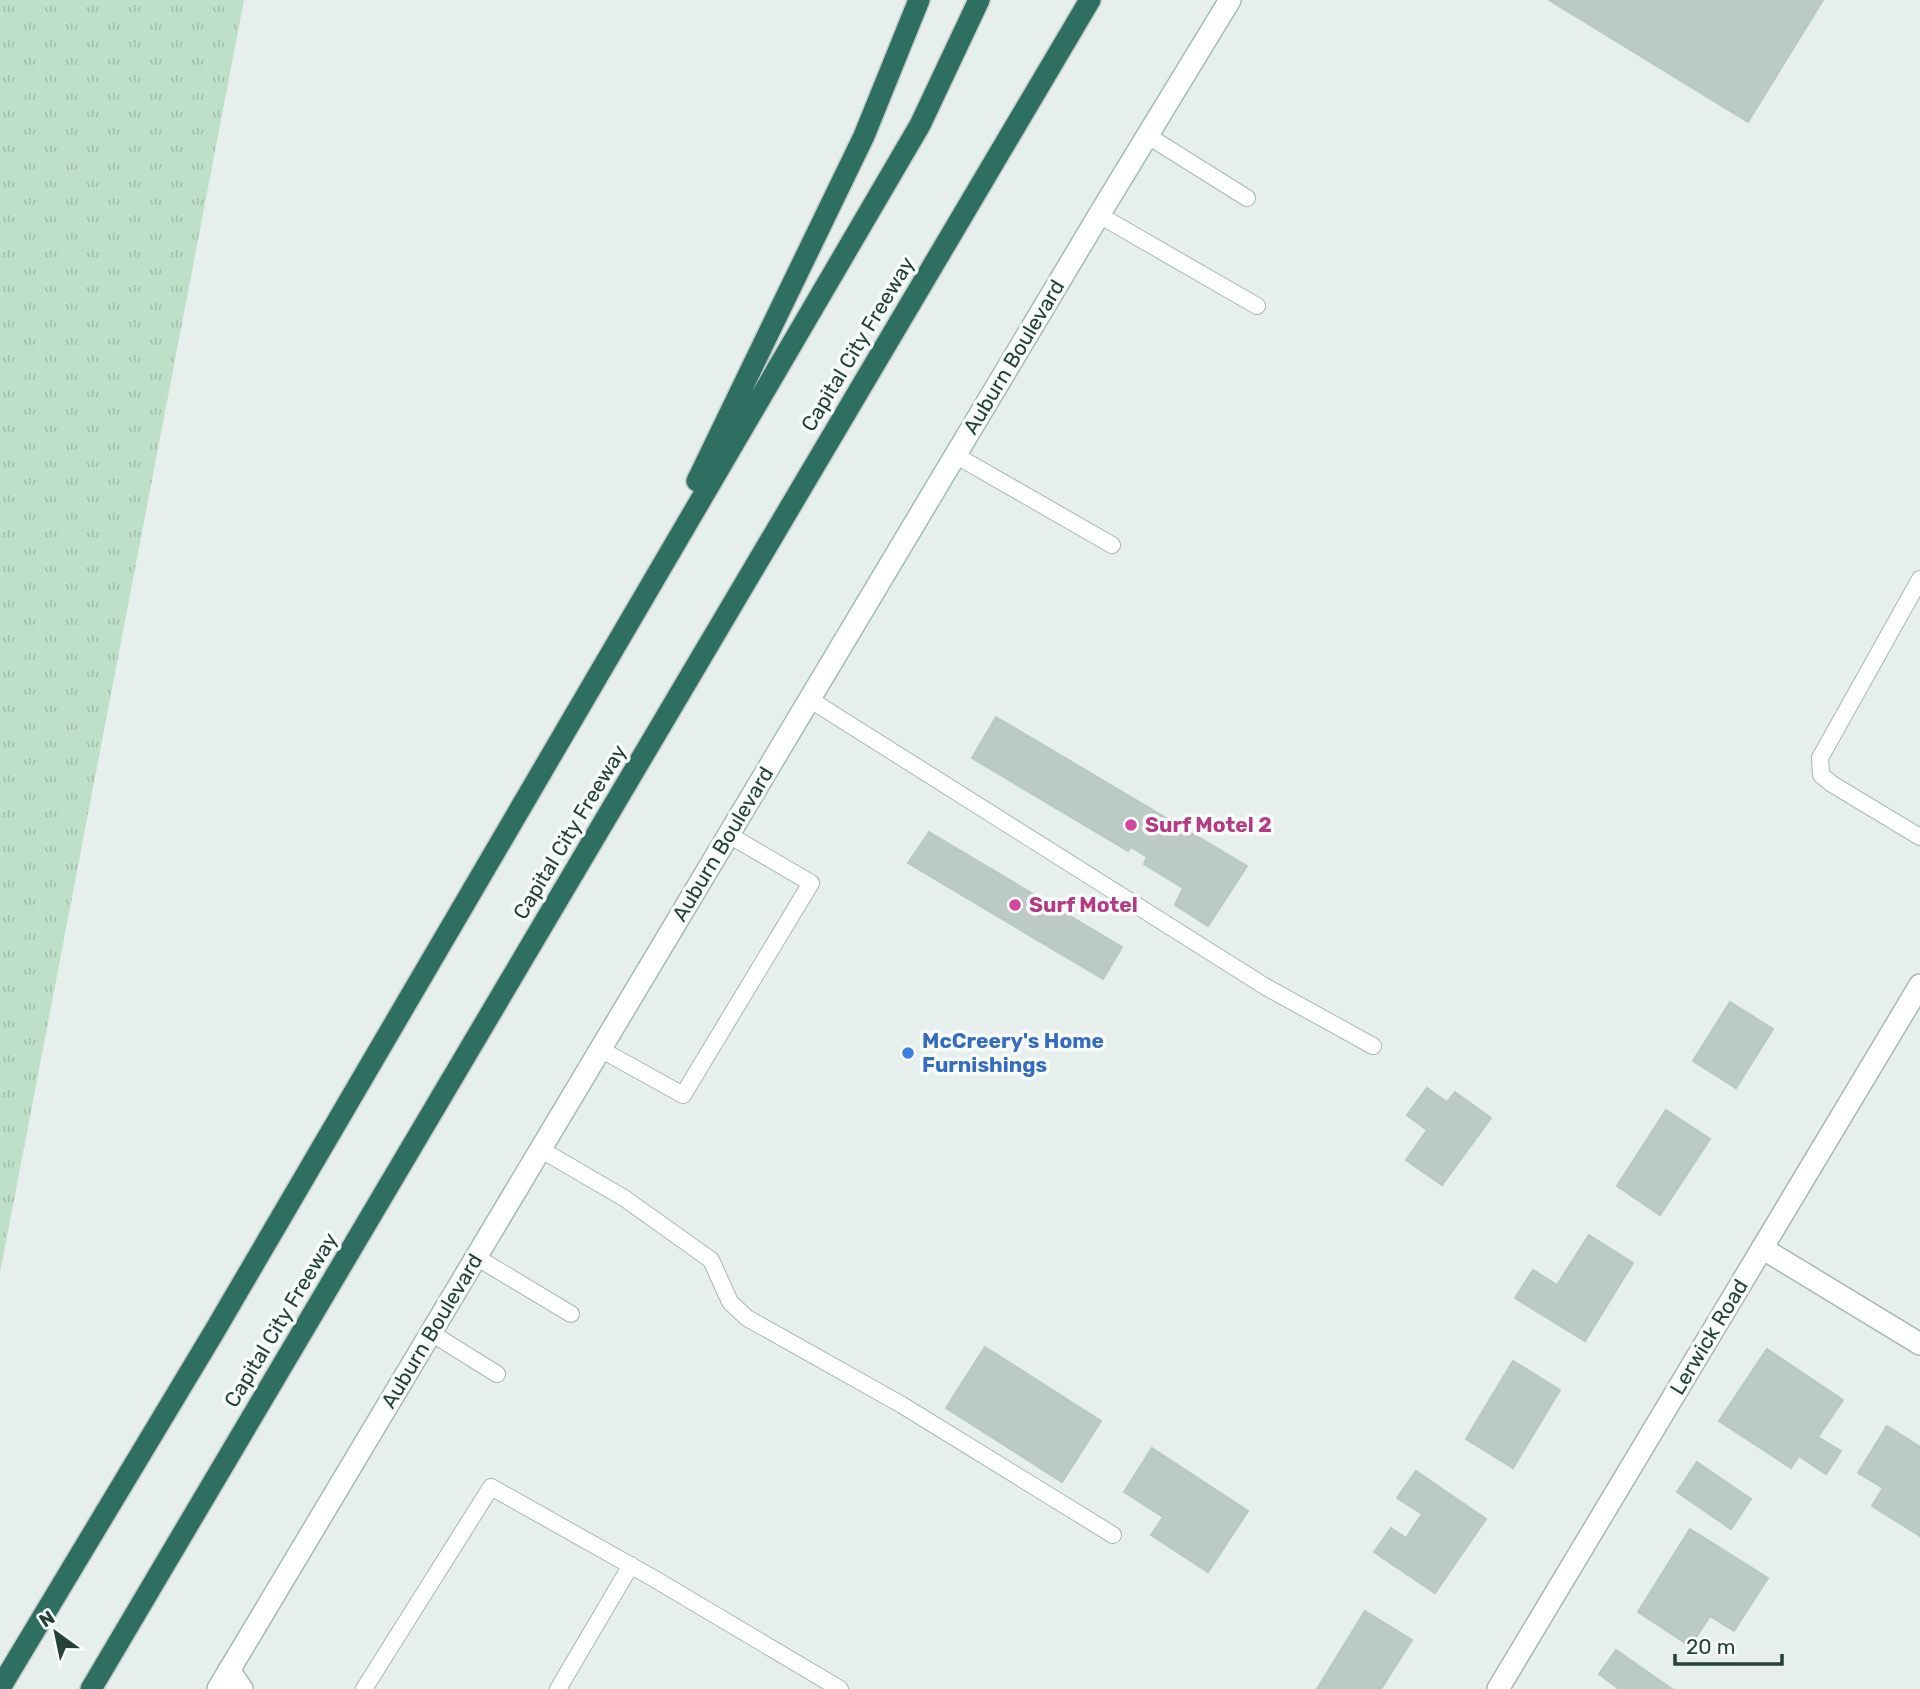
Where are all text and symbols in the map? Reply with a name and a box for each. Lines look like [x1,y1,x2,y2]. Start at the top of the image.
street label: Capital City Freeway [796,252,920,436]
street label: Auburn Boulevard [958,275,1070,439]
street label: Capital City Freeway [508,740,632,924]
street label: Auburn Boulevard [667,762,779,926]
place label: Surf Motel 2 [1145,812,1272,837]
marker: Surf Motel 2 [1123,817,1139,833]
place label: Surf Motel [1029,892,1138,917]
marker: Surf Motel [1007,897,1023,913]
place label: McCreery's Home Furnishings [922,1028,1104,1077]
marker: McCreery's Home Furnishings [900,1045,916,1061]
street label: Capital City Freeway [219,1228,343,1412]
street label: Auburn Boulevard [376,1249,488,1413]
street label: Lerwick Road [1664,1274,1753,1399]
north arrow [21,1598,91,1668]
text: N [35,1606,59,1633]
scale bar [1675,1622,1782,1666]
text: 20 m [1686,1634,1735,1659]

